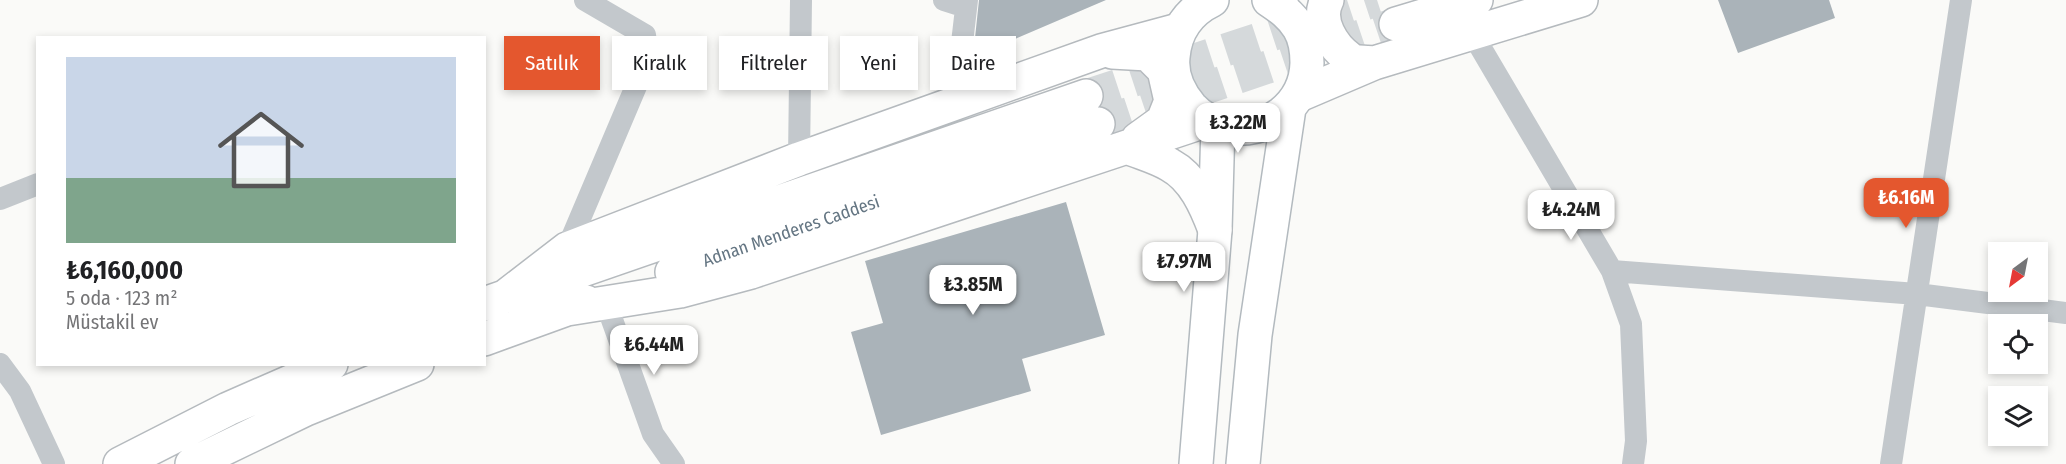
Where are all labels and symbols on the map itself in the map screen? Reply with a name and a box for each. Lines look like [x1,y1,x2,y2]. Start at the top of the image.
pin: ₺3.22M [1189,103,1287,154]
pin: ₺6.16M [1857,178,1955,229]
street label: Adnan Menderes Caddesi [700,190,882,272]
pin: ₺4.24M [1522,190,1620,241]
pin: ₺7.97M [1135,242,1233,293]
north arrow [1988,242,2048,302]
pin: ₺3.85M [924,265,1022,316]
pin: ₺6.44M [605,325,703,376]

